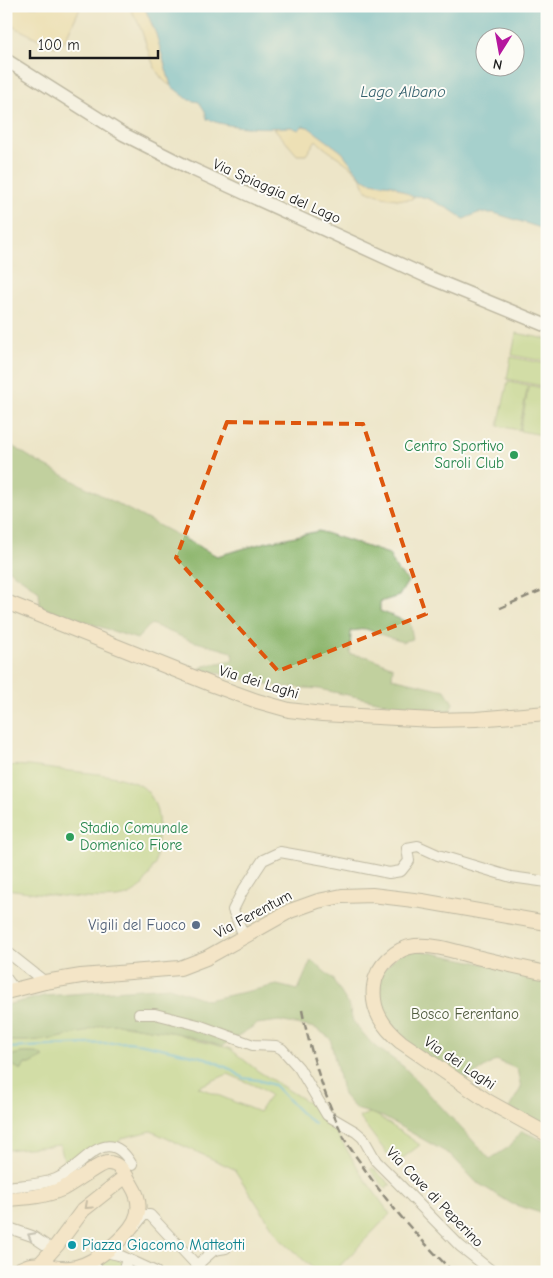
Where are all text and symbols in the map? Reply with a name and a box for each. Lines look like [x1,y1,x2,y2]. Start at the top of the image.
scale bar [30,28,158,60]
north arrow [476,28,526,78]
text: 100 m [38,36,80,54]
text: N [492,55,504,73]
water label: Lago Albano [360,83,446,101]
street label: Via Spiaggia del Lago [210,155,344,227]
place label: Centro Sportivo Saroli Club [404,437,504,472]
marker: Centro Sportivo Saroli Club [508,449,520,461]
street label: Via dei Laghi [217,661,301,703]
place label: Stadio Comunale Domenico Fiore [80,819,189,854]
marker: Stadio Comunale Domenico Fiore [64,831,76,843]
street label: Via Ferentum [211,886,295,942]
place label: Vigili del Fuoco [88,916,186,934]
marker: Vigili del Fuoco [190,919,202,931]
park label: Bosco Ferentano [411,1005,519,1023]
street label: Via dei Laghi [421,1032,499,1094]
street label: Via Cave di Peperino [383,1143,487,1251]
one-way arrow [84,1200,93,1209]
one-way arrow [27,1232,36,1242]
place label: Piazza Giacomo Matteotti [82,1236,245,1254]
marker: Piazza Giacomo Matteotti [66,1239,78,1251]

